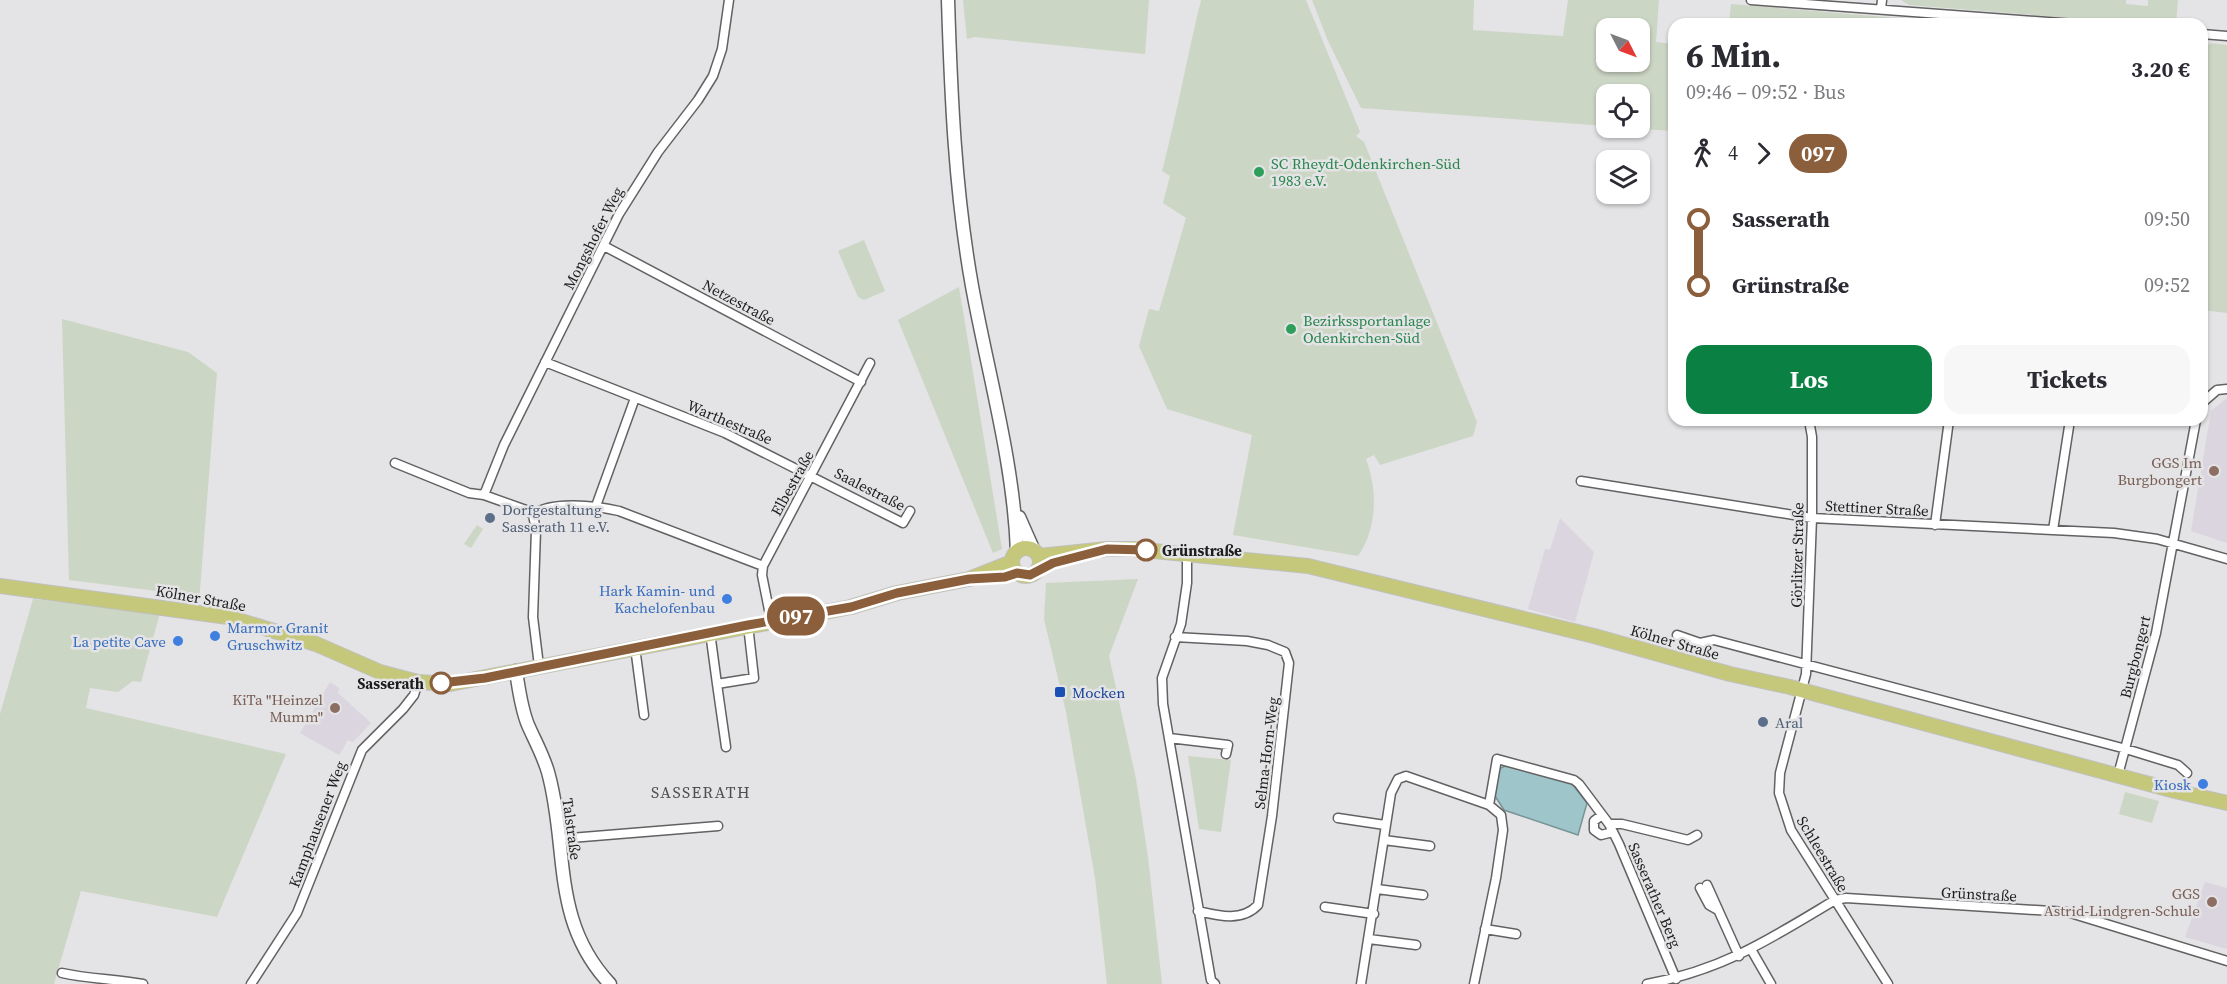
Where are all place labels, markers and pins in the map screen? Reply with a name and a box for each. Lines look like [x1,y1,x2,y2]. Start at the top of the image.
place label: SC Rheydt-Odenkirchen-Süd 1983 e.V. [1271,153,1461,191]
marker: SC Rheydt-Odenkirchen-Süd 1983 e.V. [1252,165,1266,179]
place label: Bezirkssportanlage Odenkirchen-Süd [1303,310,1431,348]
marker: Bezirkssportanlage Odenkirchen-Süd [1284,322,1298,336]
place label: GGS Im Burgbongert [2118,452,2202,490]
marker: GGS Im Burgbongert [2207,464,2221,478]
place label: Dorfgestaltung Sasserath 11 e.V. [502,499,610,537]
marker: Dorfgestaltung Sasserath 11 e.V. [483,511,497,525]
marker: Grünstraße [1135,539,1157,561]
place label: Grünstraße [1162,540,1242,561]
place label: Hark Kamin- und Kachelofenbau [599,580,715,618]
marker: Hark Kamin- und Kachelofenbau [720,592,734,606]
place label: Marmor Granit Gruschwitz [227,617,328,655]
marker: Marmor Granit Gruschwitz [208,629,222,643]
place label: La petite Cave [72,631,166,652]
marker: La petite Cave [171,634,185,648]
marker: Sasserath [430,672,452,694]
place label: Sasserath [357,673,424,694]
place label: Mocken [1072,682,1125,703]
marker: Mocken [1053,685,1067,699]
place label: KiTa "Heinzel Mumm" [232,689,324,727]
marker: KiTa "Heinzel Mumm" [328,701,342,715]
place label: Aral [1775,712,1804,733]
marker: Aral [1756,715,1770,729]
place label: Kiosk [2154,774,2192,795]
marker: Kiosk [2196,777,2210,791]
place label: GGS Astrid-Lindgren-Schule [2044,883,2200,921]
marker: GGS Astrid-Lindgren-Schule [2205,895,2219,909]

